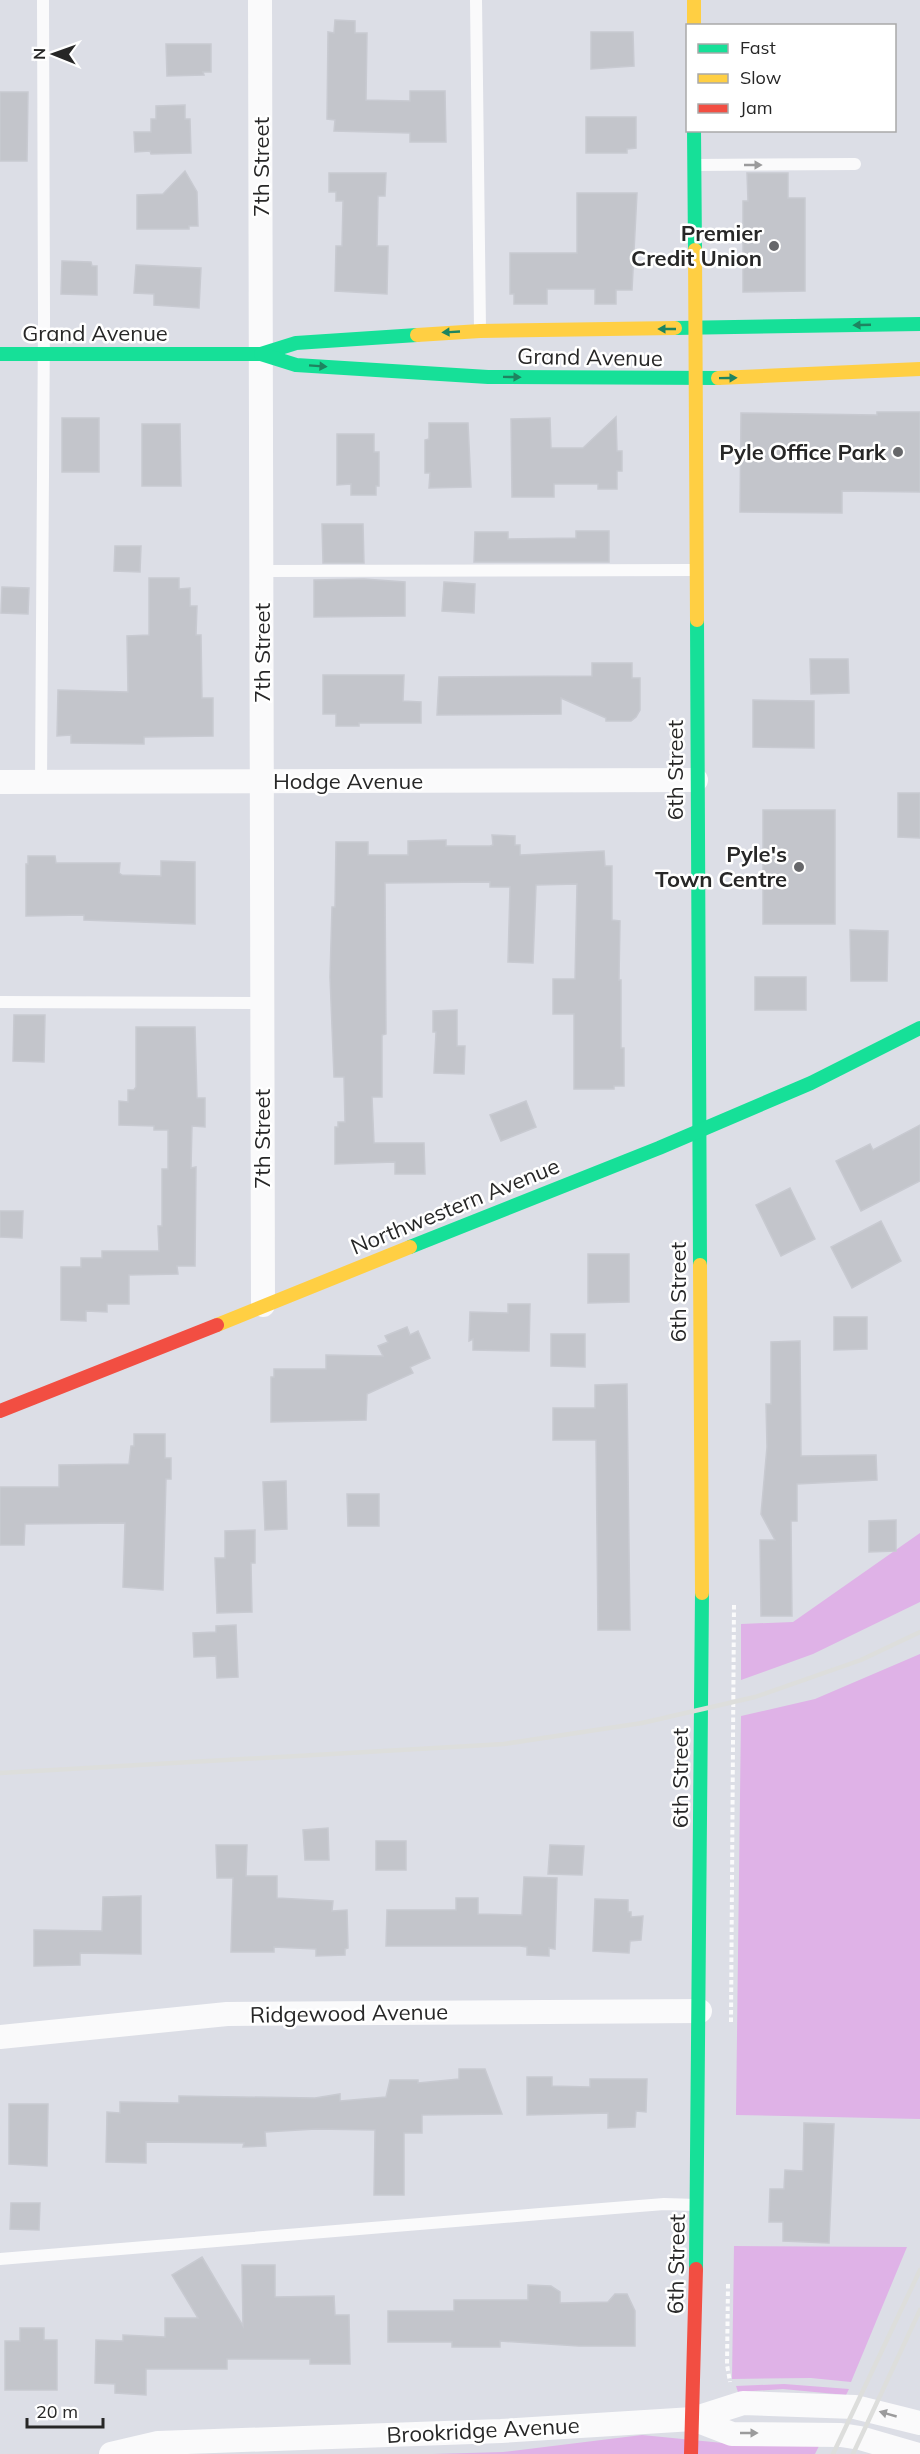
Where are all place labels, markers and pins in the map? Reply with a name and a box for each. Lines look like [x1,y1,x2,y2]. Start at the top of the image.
place label: Premier Credit Union [631,219,762,272]
marker: Premier Credit Union [767,239,781,253]
place label: Pyle Office Park [719,438,887,466]
marker: Pyle Office Park [891,445,905,459]
place label: Pyle's Town Centre [655,840,787,893]
marker: Pyle's Town Centre [792,860,806,874]

